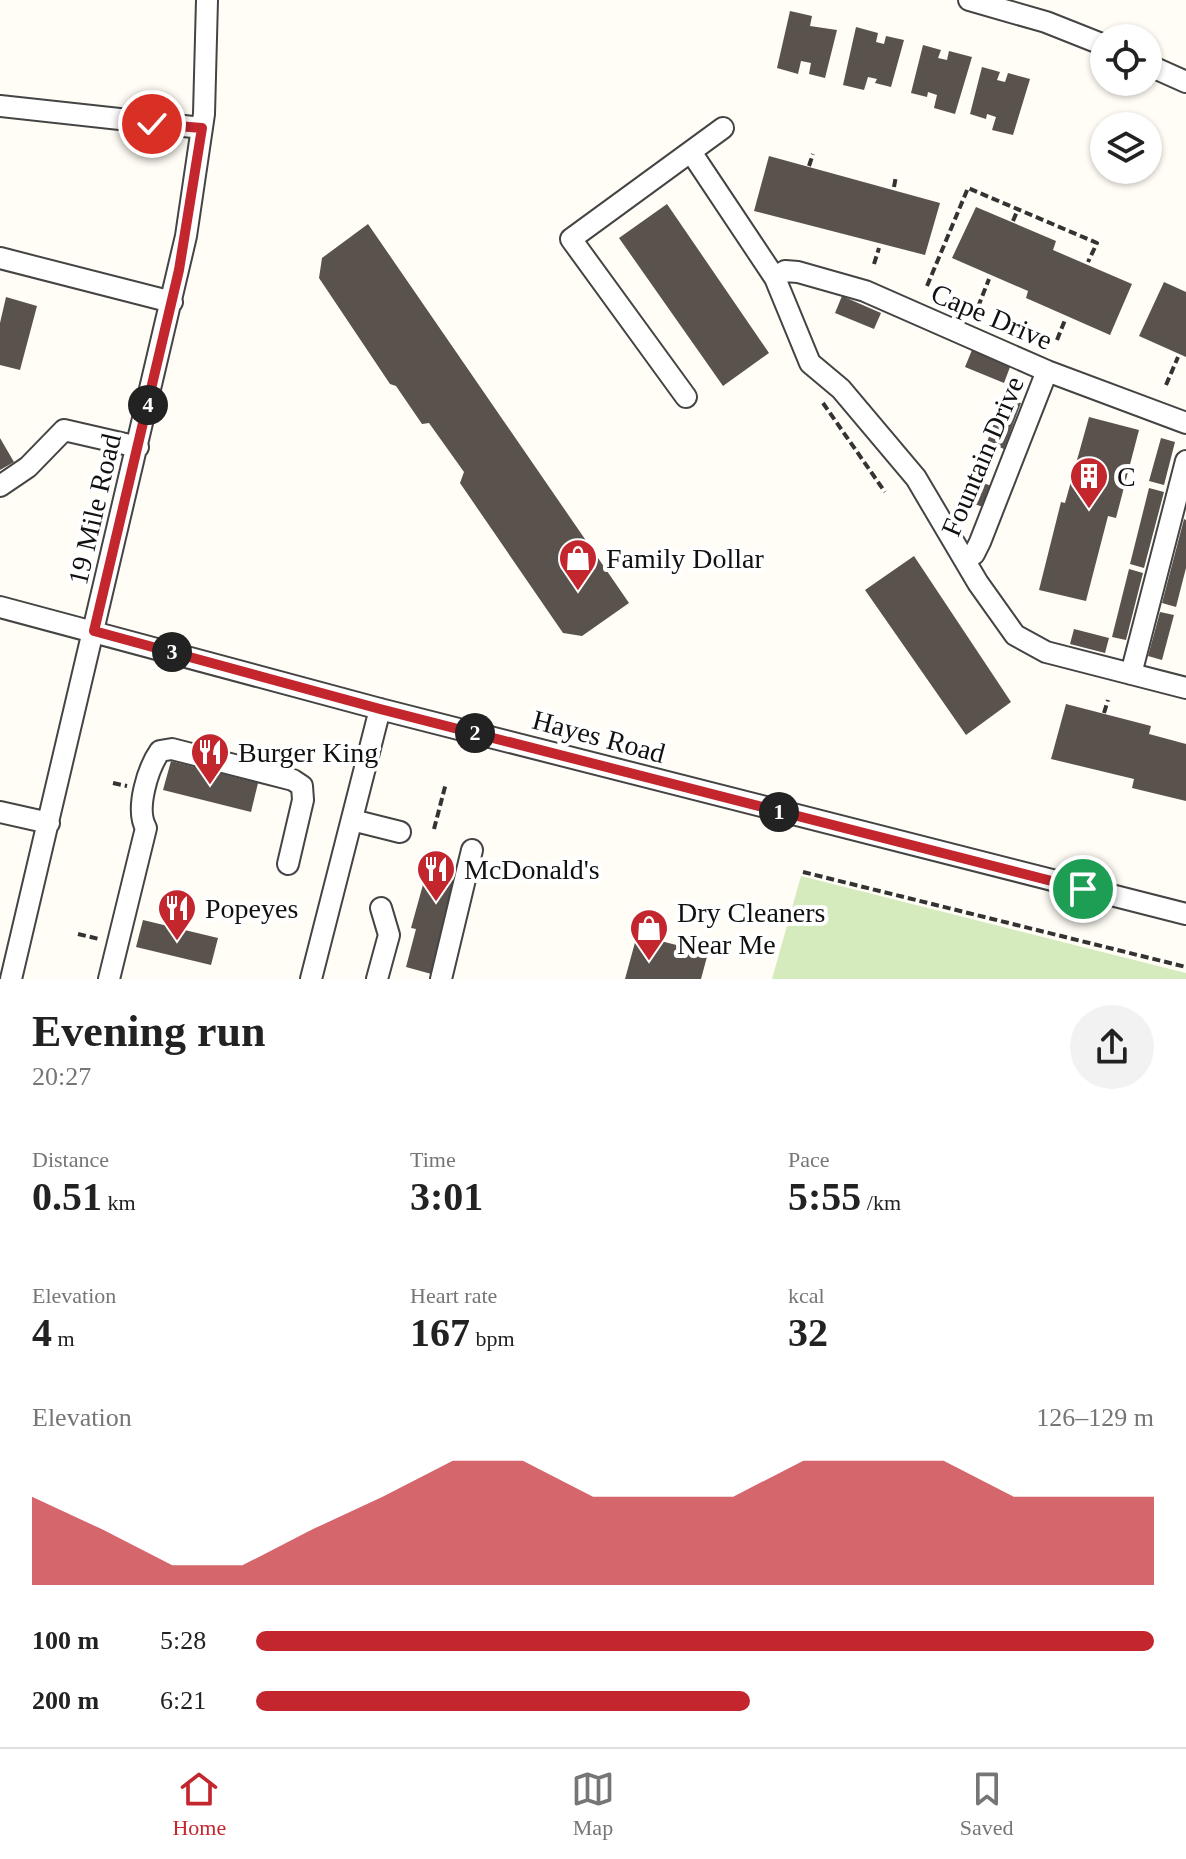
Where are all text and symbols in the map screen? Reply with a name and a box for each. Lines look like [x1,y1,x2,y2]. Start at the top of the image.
map controls [1090,24,1162,184]
button: locate [1090,24,1162,96]
pin [118,90,186,158]
icon: check [130,102,174,146]
button: layers [1090,112,1162,184]
street label: Cape Drive [927,277,1057,356]
street label: Fountain Drive [935,372,1030,541]
pin: 4 [128,385,168,425]
text: 4 [143,392,154,417]
street label: 19 Mile Road [62,431,127,588]
building icon: C [1068,455,1110,510]
place label: C [1117,461,1136,492]
shop icon: Family Dollar [557,537,599,592]
place label: Family Dollar [606,543,765,574]
pin: 3 [152,632,192,672]
text: 3 [167,639,178,664]
street label: Hayes Road [529,704,669,769]
pin: 2 [455,713,495,753]
text: 2 [470,720,481,745]
restaurant icon: Burger King [189,731,231,786]
place label: Burger King [238,737,378,768]
pin: 1 [759,792,799,832]
text: 1 [774,799,785,824]
restaurant icon: McDonald's [415,848,457,903]
place label: McDonald's [464,854,600,885]
pin [1049,855,1117,923]
icon: arrive [1061,867,1105,911]
restaurant icon: Popeyes [156,887,198,942]
place label: Popeyes [205,893,298,924]
place label: Dry Cleaners Near Me [677,897,826,960]
shop icon: Dry Cleaners Near Me [628,907,670,962]
button: share [1070,1005,1154,1089]
text: Evening run [32,1007,266,1056]
text: 20:27 [32,1062,91,1091]
text: Distance [32,1147,109,1172]
text: Time [410,1147,456,1172]
text: Pace [788,1147,830,1172]
text: 0.51 [32,1174,102,1219]
text: 3:01 [410,1174,483,1219]
text: 5:55 [788,1174,861,1219]
text: km [102,1190,136,1215]
text: /km [861,1190,901,1215]
text: Elevation [32,1283,116,1308]
text: Heart rate [410,1283,497,1308]
text: kcal [788,1283,825,1308]
text: 4 [32,1310,52,1355]
text: 167 [410,1310,470,1355]
text: 32 [788,1310,828,1355]
text: m [52,1326,75,1351]
text: bpm [470,1326,515,1351]
text: Elevation [32,1403,132,1432]
text: 126–129 m [1036,1403,1154,1432]
text: 100 m [32,1626,99,1655]
text: 5:28 [160,1626,206,1655]
text: 200 m [32,1686,99,1715]
text: 6:21 [160,1686,206,1715]
tab: Home [172,1767,226,1841]
tab: Map [571,1767,615,1841]
tab: Saved [960,1767,1014,1841]

